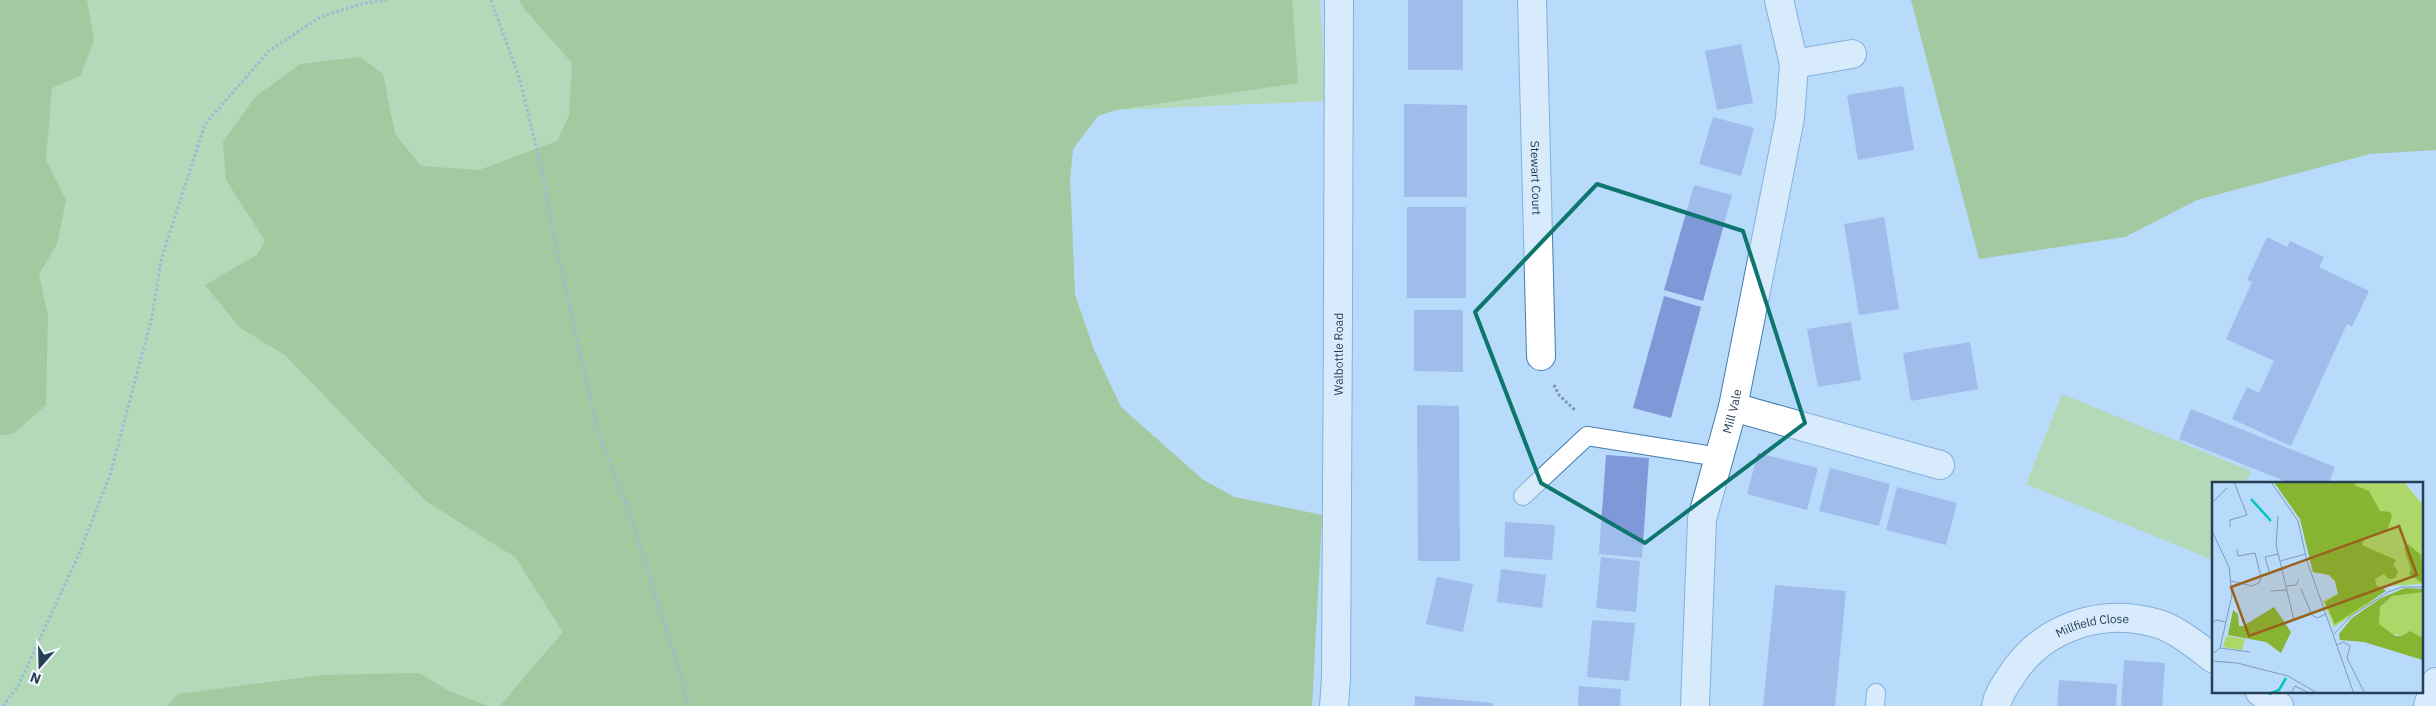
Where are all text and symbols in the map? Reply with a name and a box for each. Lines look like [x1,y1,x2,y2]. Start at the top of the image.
street label: Stewart Court [1528,141,1545,215]
street label: Walbottle Road [1330,313,1345,395]
street label: Mill Vale [1719,387,1744,435]
inset map [2212,482,2424,694]
street label: Millfield Close [2053,610,2130,640]
north arrow [15,641,65,691]
text: N [28,668,43,688]

